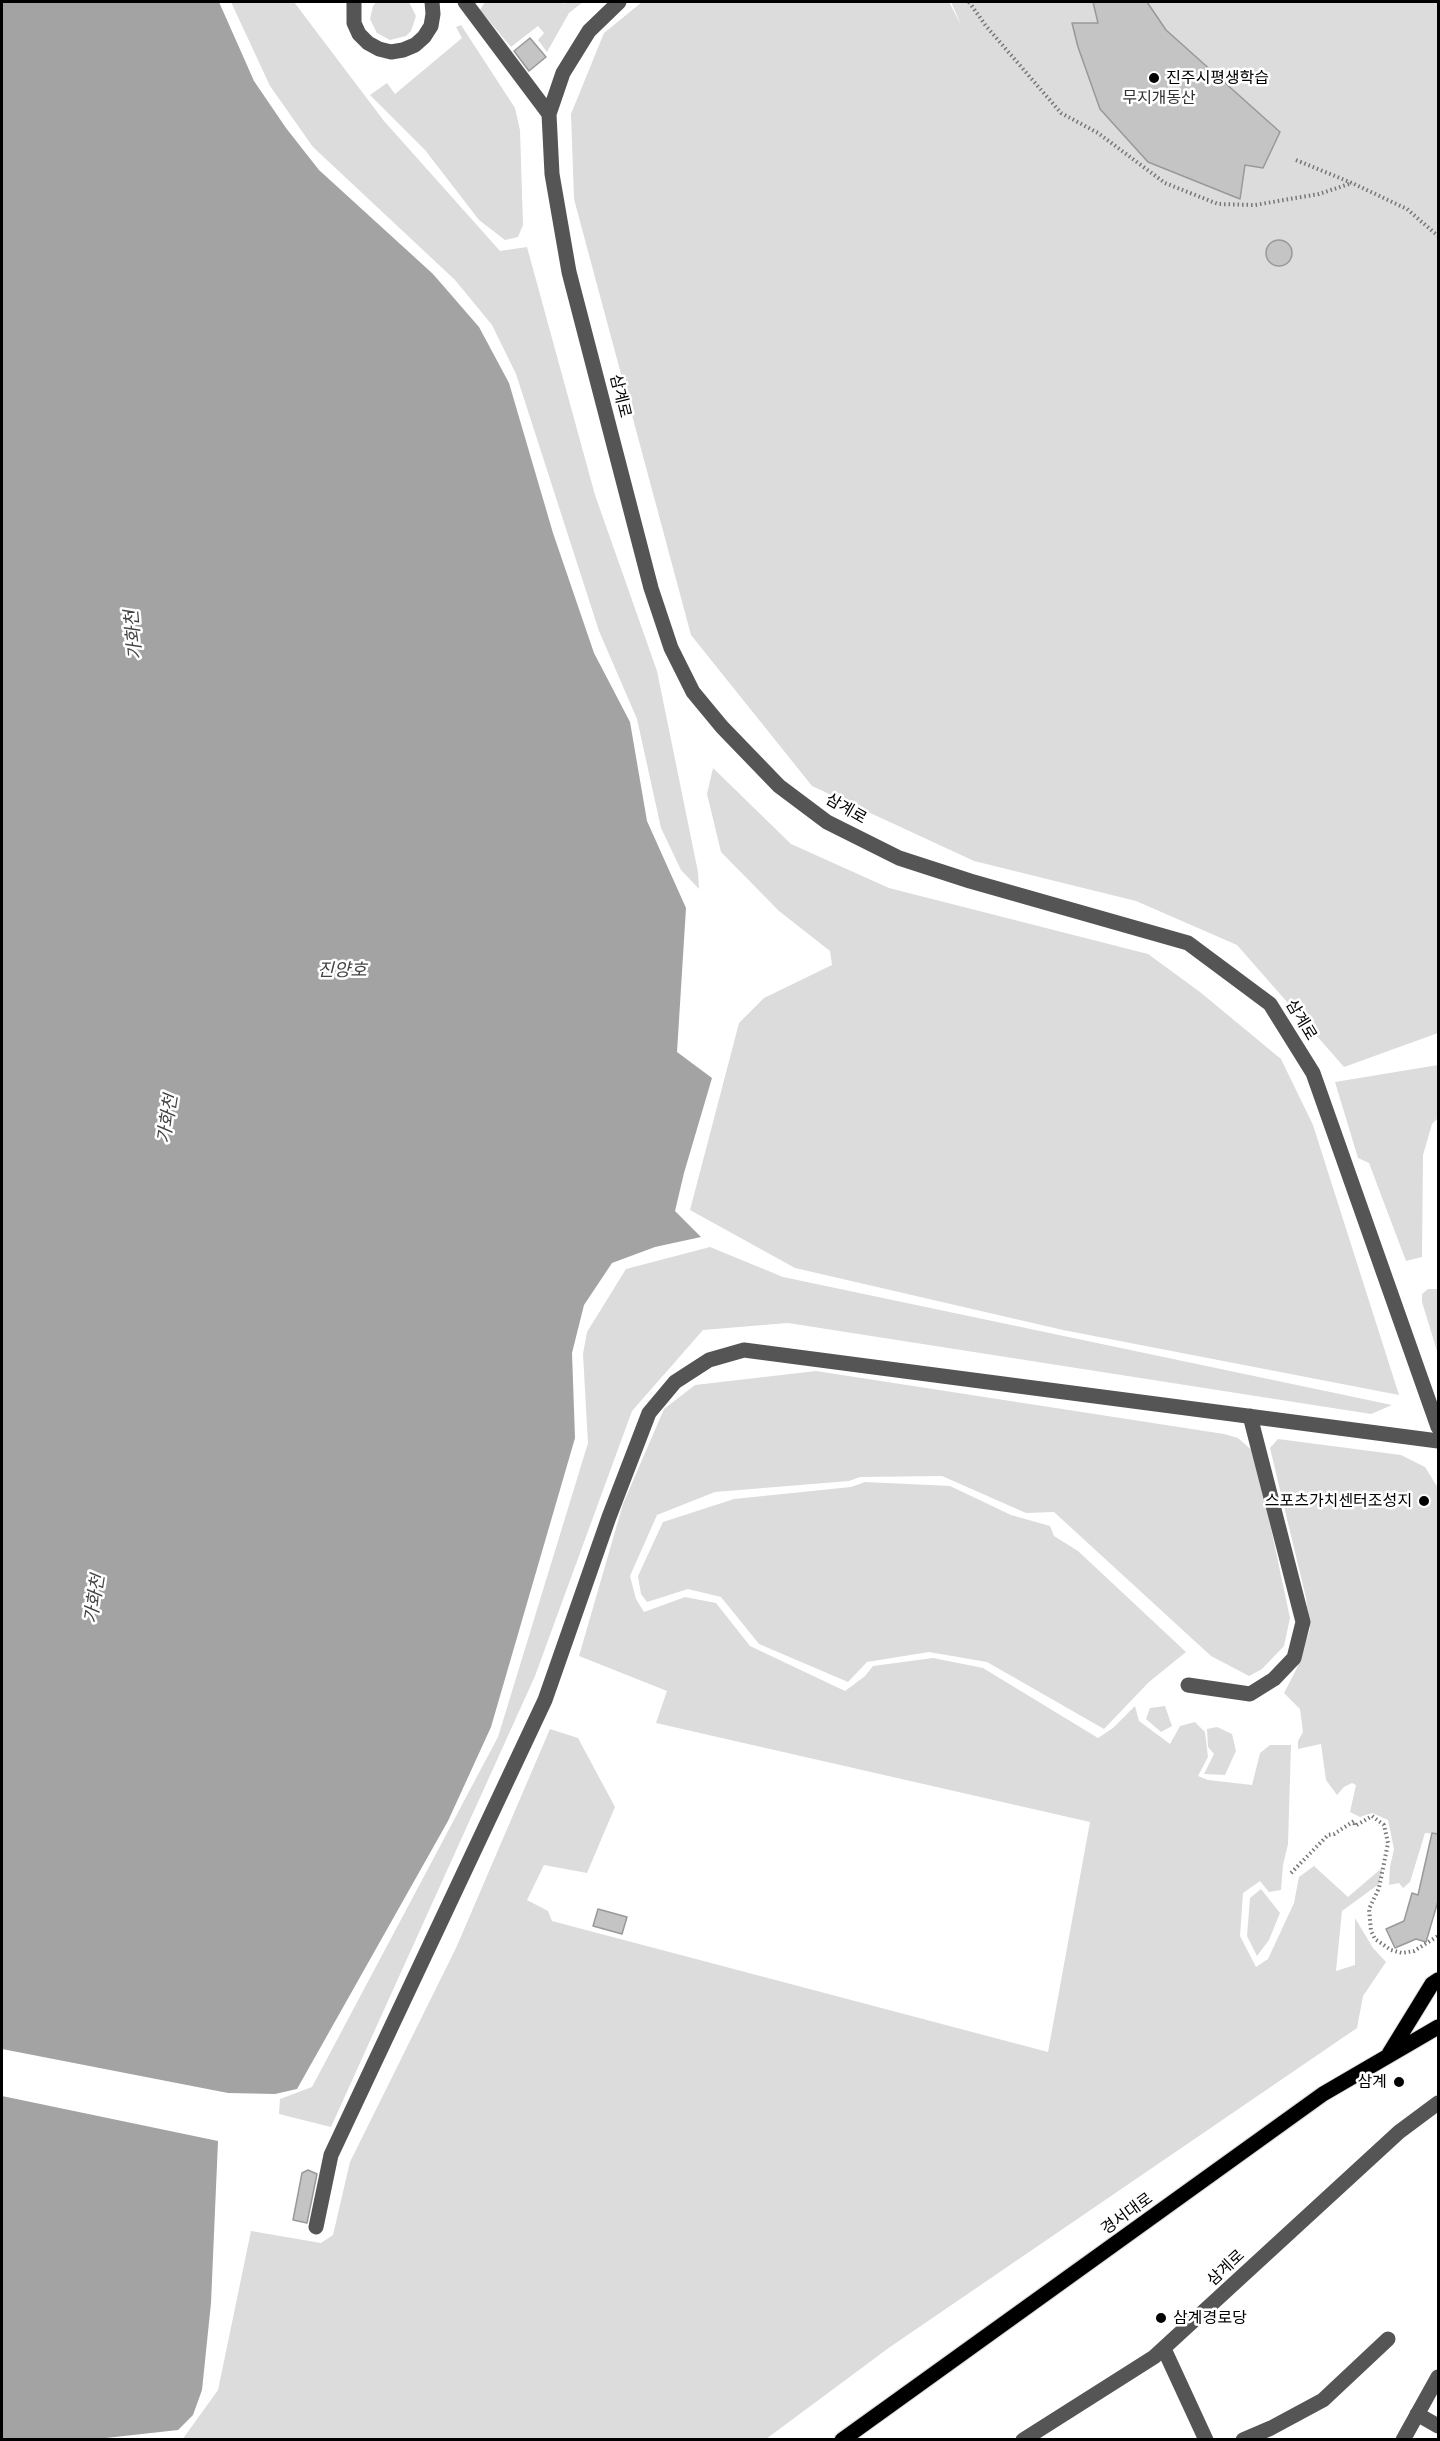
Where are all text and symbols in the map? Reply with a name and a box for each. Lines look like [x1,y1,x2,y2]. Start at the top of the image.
place label: 진주시평생학습 [1166,68,1269,88]
marker: 진주시평생학습 [1147,71,1161,85]
park label: 무지개동산 [1122,88,1196,108]
street label: 삼계로 [605,372,635,420]
water label: 가화천 [121,609,147,661]
street label: 삼계로 [822,790,870,828]
water label: 진양호 [317,960,367,982]
street label: 삼계로 [1281,996,1321,1044]
water label: 가화천 [153,1093,183,1145]
place label: 스포츠가치센터조성지 [1265,1491,1412,1511]
marker: 스포츠가치센터조성지 [1417,1494,1431,1508]
water label: 가화천 [80,1573,110,1625]
place label: 삼계 [1358,2072,1387,2092]
marker: 삼계 [1392,2075,1406,2089]
street label: 경서대로 [1098,2189,1156,2239]
street label: 삼계로 [1203,2246,1249,2290]
place label: 삼계경로당 [1173,2308,1247,2328]
marker: 삼계경로당 [1154,2311,1168,2325]

